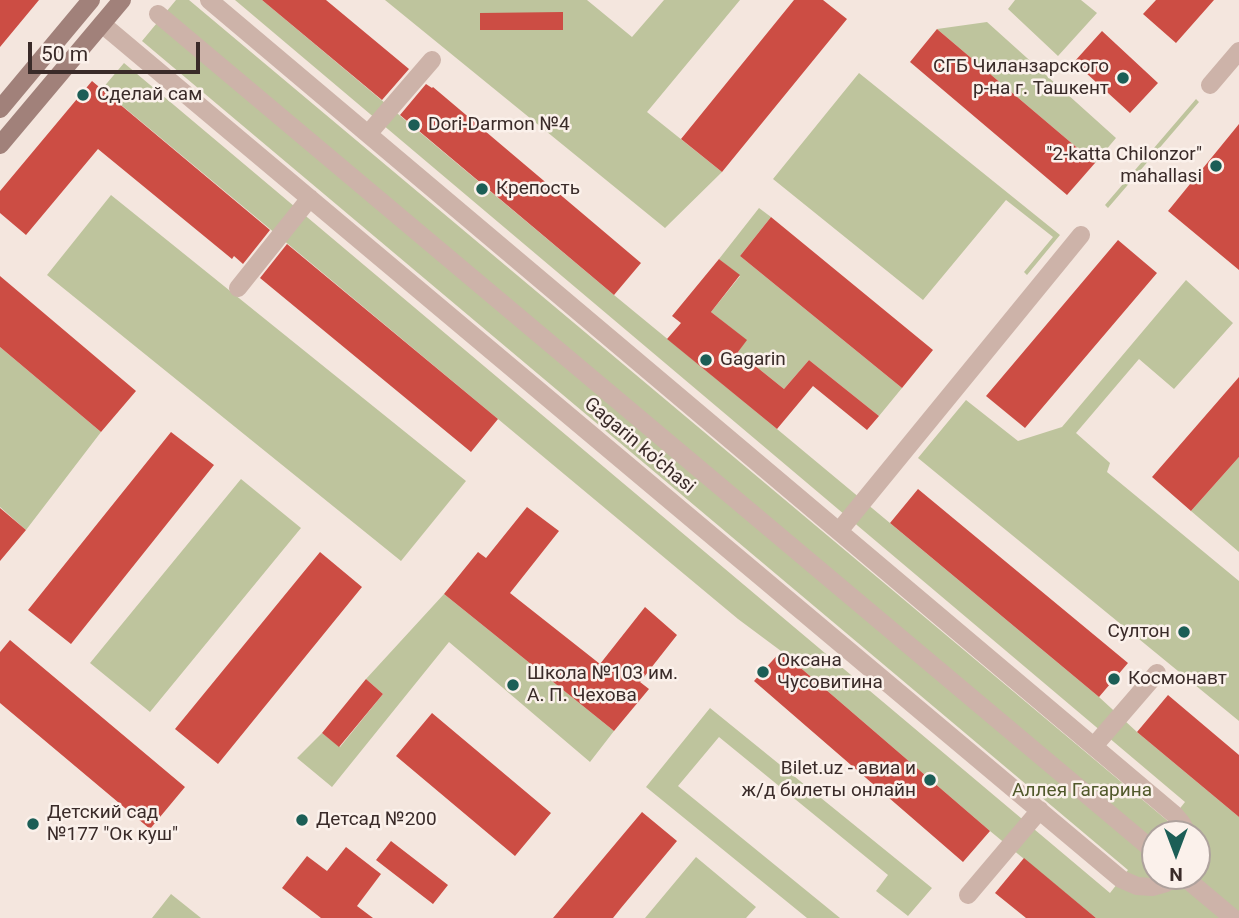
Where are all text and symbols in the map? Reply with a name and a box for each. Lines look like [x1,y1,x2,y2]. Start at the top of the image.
scale bar [32,28,203,72]
text: 50 m [41,42,88,66]
place label: СГБ Чиланзарского р-на г. Ташкент [933,56,1109,100]
marker: СГБ Чиланзарского р-на г. Ташкент [1115,70,1131,86]
place label: Сделай сам [97,84,202,106]
marker: Сделай сам [75,87,91,103]
place label: Dori-Darmon №4 [428,114,570,136]
marker: Dori-Darmon №4 [406,117,422,133]
place label: "2-katta Chilonzor" mahallasi [1046,144,1202,188]
marker: "2-katta Chilonzor" mahallasi [1208,158,1224,174]
place label: Крепость [496,178,580,200]
marker: Крепость [474,181,490,197]
place label: Gagarin [720,349,786,371]
marker: Gagarin [698,352,714,368]
street label: Gagarin ko'chasi [579,393,699,499]
place label: Султон [1107,621,1170,643]
marker: Султон [1176,624,1192,640]
place label: Оксана Чусовитина [777,650,883,694]
place label: Школа №103 им. А. П. Чехова [527,663,678,707]
marker: Оксана Чусовитина [755,664,771,680]
place label: Космонавт [1128,668,1227,690]
marker: Космонавт [1106,671,1122,687]
marker: Школа №103 им. А. П. Чехова [505,677,521,693]
place label: Bilet.uz - авиа и ж/д билеты онлайн [742,758,916,802]
marker: Bilet.uz - авиа и ж/д билеты онлайн [922,772,938,788]
park label: Аллея Гагарина [1012,780,1152,802]
place label: Детский сад №177 "Ок куш" [47,802,178,846]
place label: Детсад №200 [316,809,437,831]
marker: Детсад №200 [294,812,310,828]
marker: Детский сад №177 "Ок куш" [25,816,41,832]
north arrow [1141,820,1211,890]
text: N [1169,863,1183,886]

